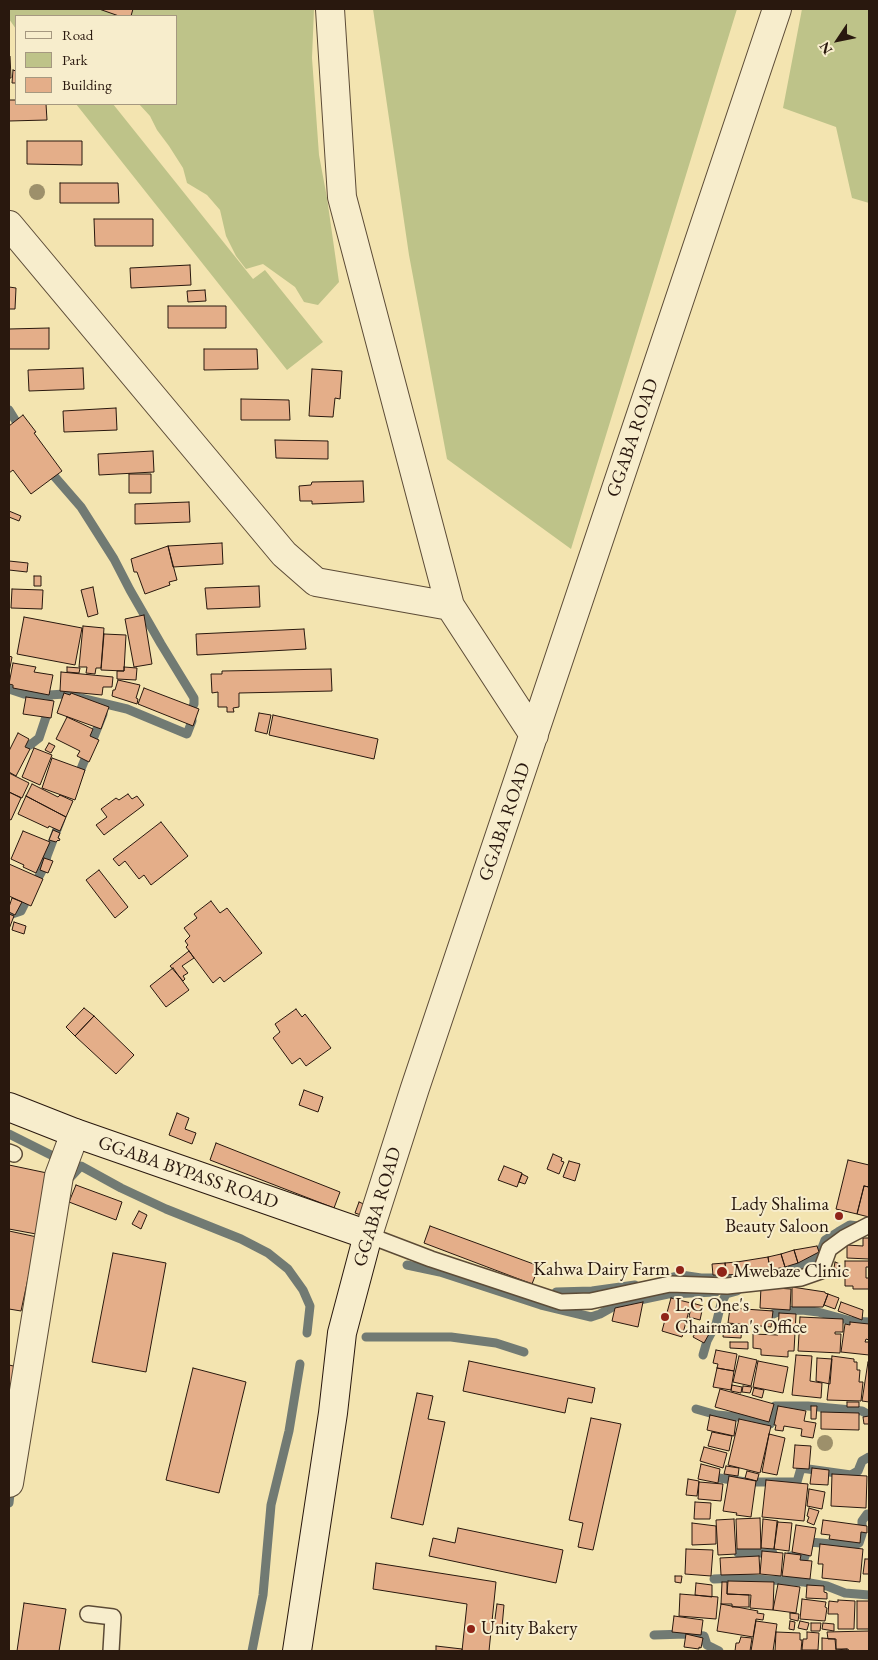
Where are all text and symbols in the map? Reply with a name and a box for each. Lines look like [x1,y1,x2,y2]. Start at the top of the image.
legend [15,15,178,105]
north arrow [813,15,863,65]
text: Road [62,25,93,44]
text: N [815,39,836,58]
text: Park [62,50,88,69]
text: Building [62,75,112,94]
street label: GGABA ROAD [602,376,664,500]
street label: GGABA ROAD [474,760,536,884]
street label: GGABA BYPASS ROAD [95,1131,281,1215]
street label: GGABA ROAD [349,1144,407,1270]
place label: Lady Shalima Beauty Saloon [725,1194,829,1238]
marker: Lady Shalima Beauty Saloon [833,1210,845,1222]
place label: Kahwa Dairy Farm [533,1259,670,1281]
place label: Mwebaze Clinic [733,1261,849,1283]
marker: Kahwa Dairy Farm [674,1264,686,1276]
marker: Mwebaze Clinic [715,1265,729,1279]
place label: L.C One's Chairman's Office [675,1295,807,1339]
marker: L.C One's Chairman's Office [659,1311,671,1323]
place label: Unity Bakery [481,1618,578,1640]
marker: Unity Bakery [465,1623,477,1635]

